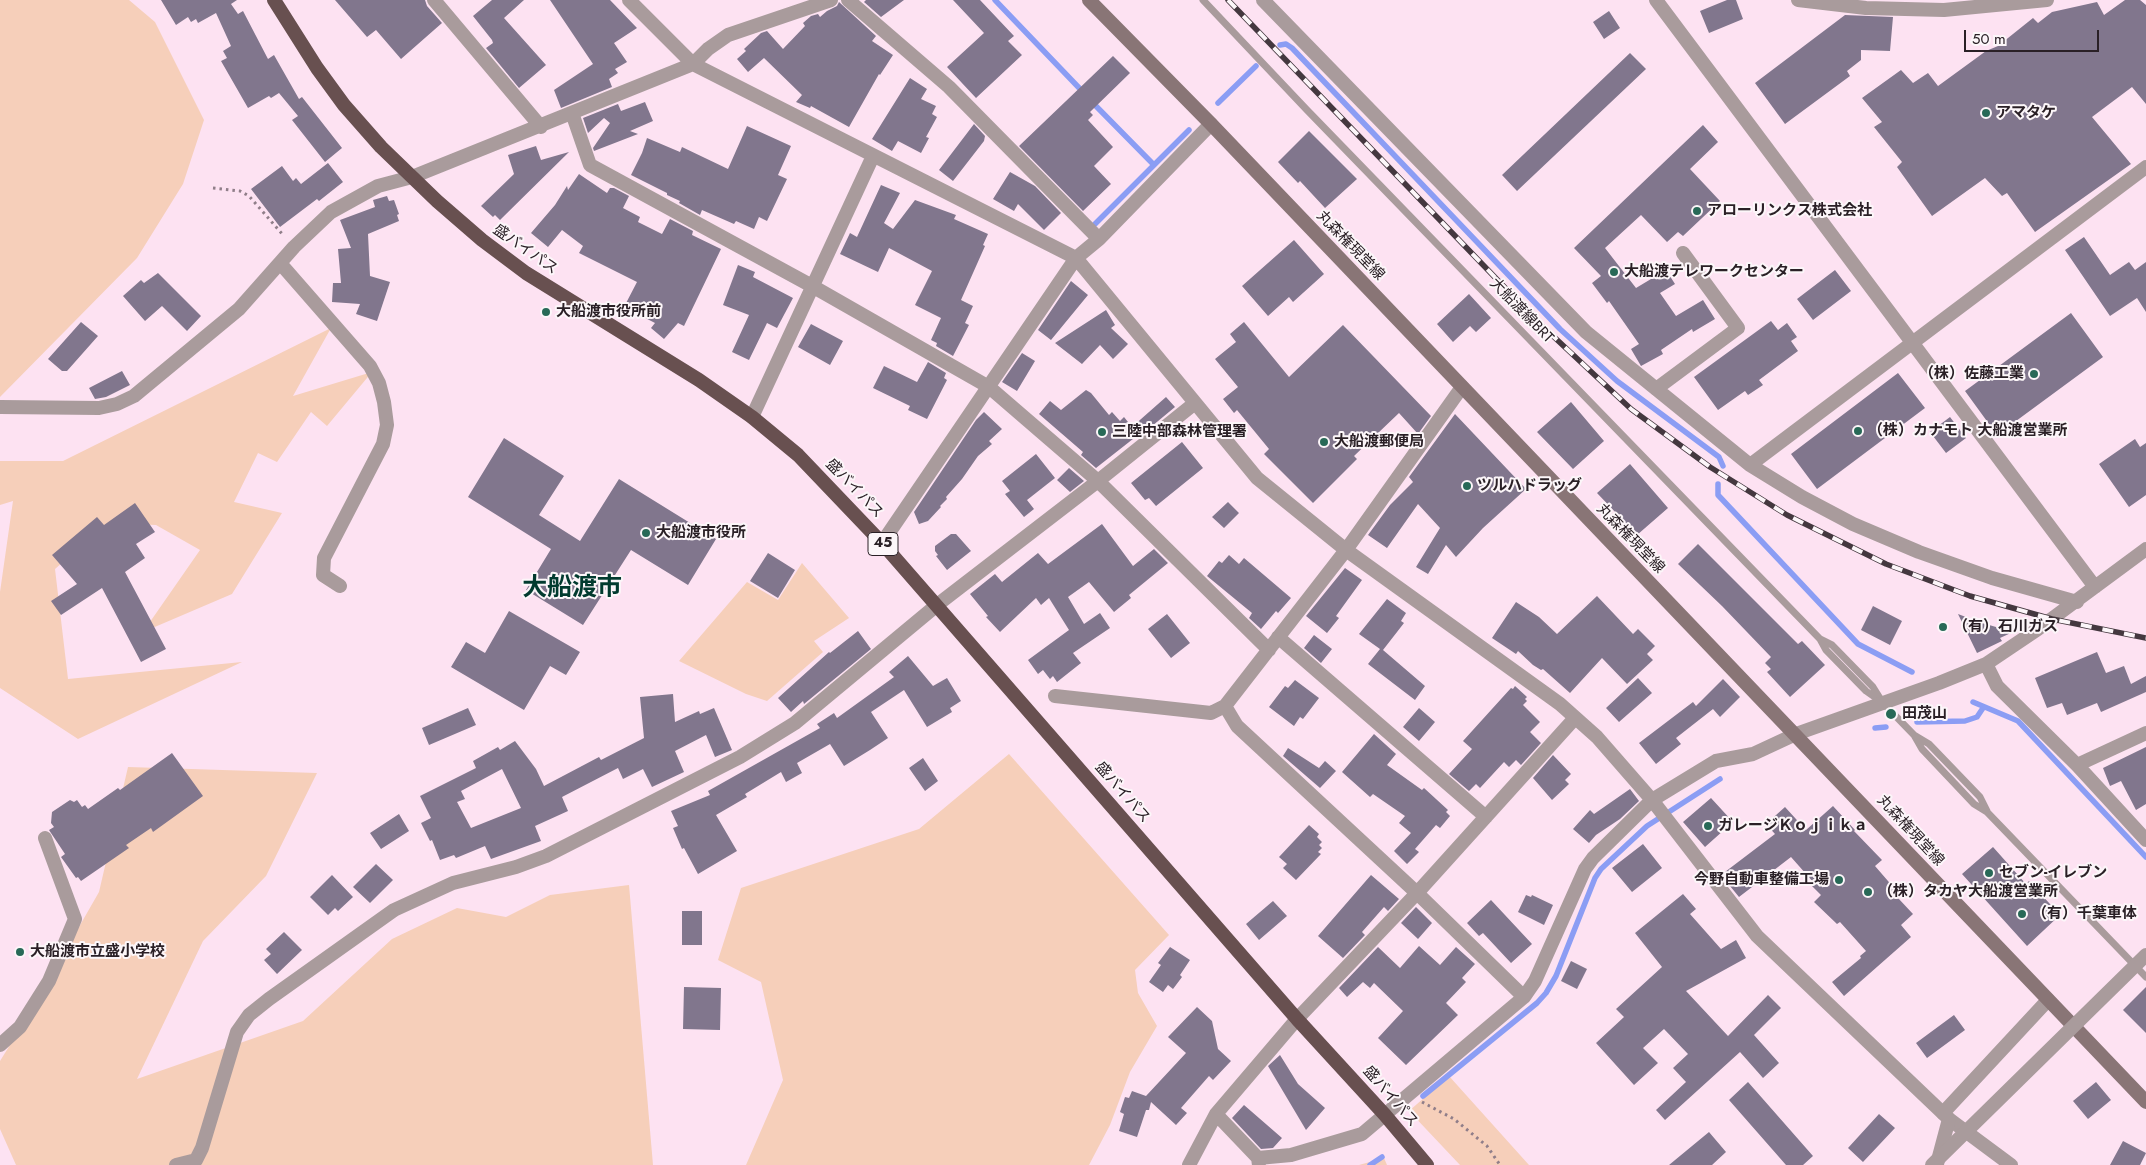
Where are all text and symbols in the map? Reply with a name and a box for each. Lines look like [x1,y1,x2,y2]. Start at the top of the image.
scale bar [1966,20,2101,52]
text: 50 m [1972,28,2006,50]
place label: アマタケ [1996,104,2056,122]
marker: アマタケ [1980,107,1992,119]
place label: アローリンクス株式会社 [1707,202,1872,220]
marker: アローリンクス株式会社 [1691,205,1703,217]
street label: 丸森権現堂線 [1312,207,1388,285]
street label: 盛バイパス [489,221,561,279]
place label: 大船渡テレワークセンター [1624,263,1804,281]
marker: 大船渡テレワークセンター [1608,266,1620,278]
street label: 大船渡線BRT [1485,275,1557,347]
place label: 大船渡市役所前 [556,303,661,321]
marker: 大船渡市役所前 [540,306,552,318]
place label: （株）佐藤工業 [1919,365,2024,383]
marker: （株）佐藤工業 [2028,368,2040,380]
place label: （株）カナモト 大船渡営業所 [1868,422,2067,440]
place label: 三陸中部森林管理署 [1112,423,1247,441]
marker: （株）カナモト 大船渡営業所 [1852,425,1864,437]
marker: 三陸中部森林管理署 [1096,426,1108,438]
place label: 大船渡郵便局 [1334,433,1424,451]
marker: 大船渡郵便局 [1318,436,1330,448]
street label: 盛バイパス [821,456,887,522]
place label: ツルハドラッグ [1477,477,1582,495]
marker: ツルハドラッグ [1461,480,1473,492]
street label: 丸森権現堂線 [1592,500,1668,578]
place label: 大船渡市役所 [656,524,746,542]
marker: 大船渡市役所 [640,527,652,539]
road number: 45 [868,532,898,556]
district label: 大船渡市 [522,574,622,604]
place label: （有）石川ガス [1953,618,2058,636]
marker: （有）石川ガス [1937,621,1949,633]
place label: 田茂山 [1902,705,1947,723]
marker: 田茂山 [1884,707,1898,721]
street label: 盛バイパス [1091,759,1153,827]
street label: 丸森権現堂線 [1873,792,1947,870]
place label: ガレージＫｏｊｉｋａ [1718,817,1868,835]
marker: ガレージＫｏｊｉｋａ [1702,820,1714,832]
place label: セブン-イレブン [1999,864,2107,882]
marker: セブン-イレブン [1983,867,1995,879]
place label: 今野自動車整備工場 [1694,871,1829,889]
marker: 今野自動車整備工場 [1833,874,1845,886]
place label: （株）タカヤ大船渡営業所 [1878,883,2058,901]
marker: （株）タカヤ大船渡営業所 [1862,886,1874,898]
place label: （有）千葉車体 [2032,905,2137,923]
marker: （有）千葉車体 [2016,908,2028,920]
place label: 大船渡市立盛小学校 [30,943,165,961]
marker: 大船渡市立盛小学校 [14,946,26,958]
street label: 盛バイパス [1359,1063,1421,1131]

